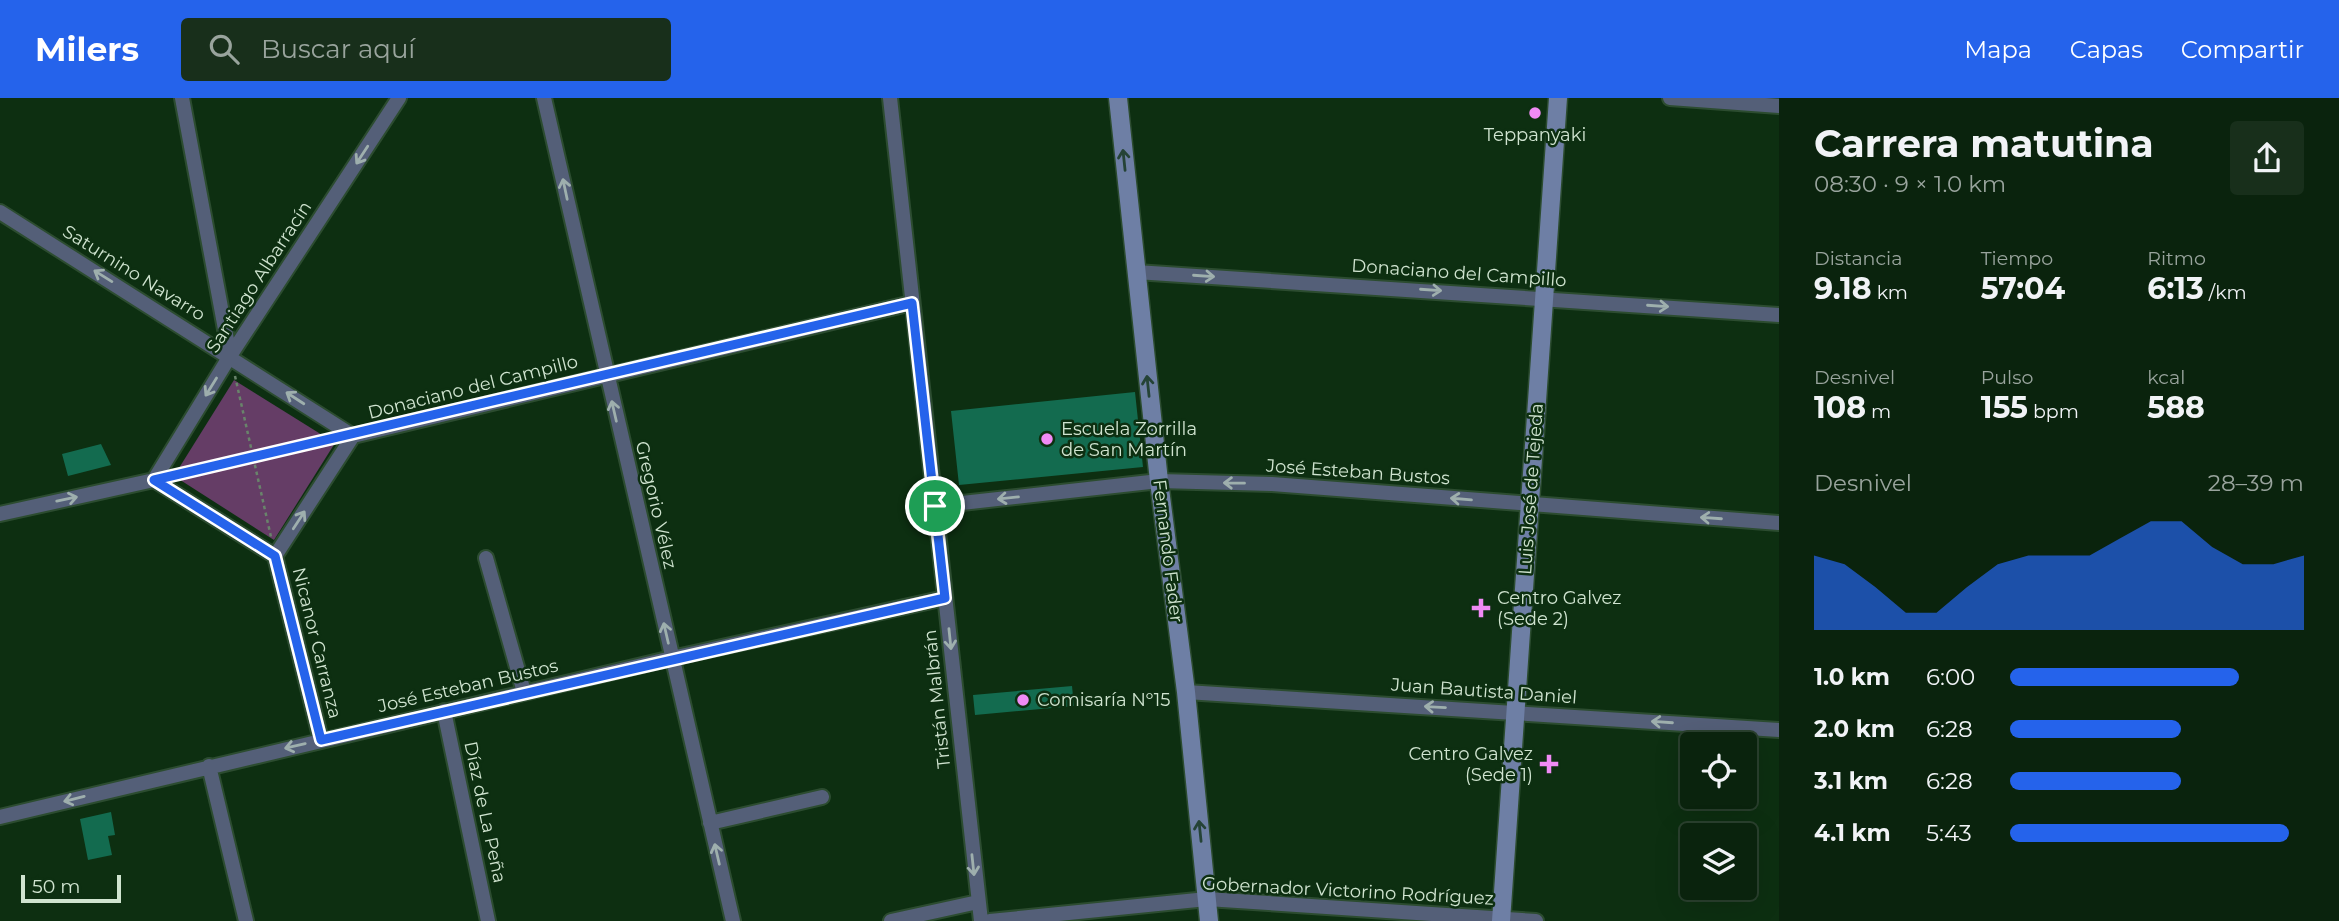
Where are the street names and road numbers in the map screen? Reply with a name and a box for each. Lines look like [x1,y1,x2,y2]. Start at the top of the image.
street label: Santiago Albarracín [202,197,316,357]
street label: Saturnino Navarro [59,220,209,326]
street label: Donaciano del Campillo [1351,255,1567,291]
street label: Donaciano del Campillo [366,350,580,424]
street label: Luis José de Tejeda [1514,402,1548,576]
street label: Gregorio Vélez [631,439,681,571]
street label: José Esteban Bustos [1264,455,1451,489]
street label: Fernando Fader [1148,478,1188,624]
street label: Nicanor Carranza [288,565,346,721]
street label: Tristán Malbrán [919,629,955,769]
street label: José Esteban Bustos [375,655,560,718]
street label: Juan Bautista Daniel [1389,673,1578,708]
street label: Díaz de La Peña [459,739,511,885]
street label: Gobernador Victorino Rodríguez [1202,872,1494,910]

